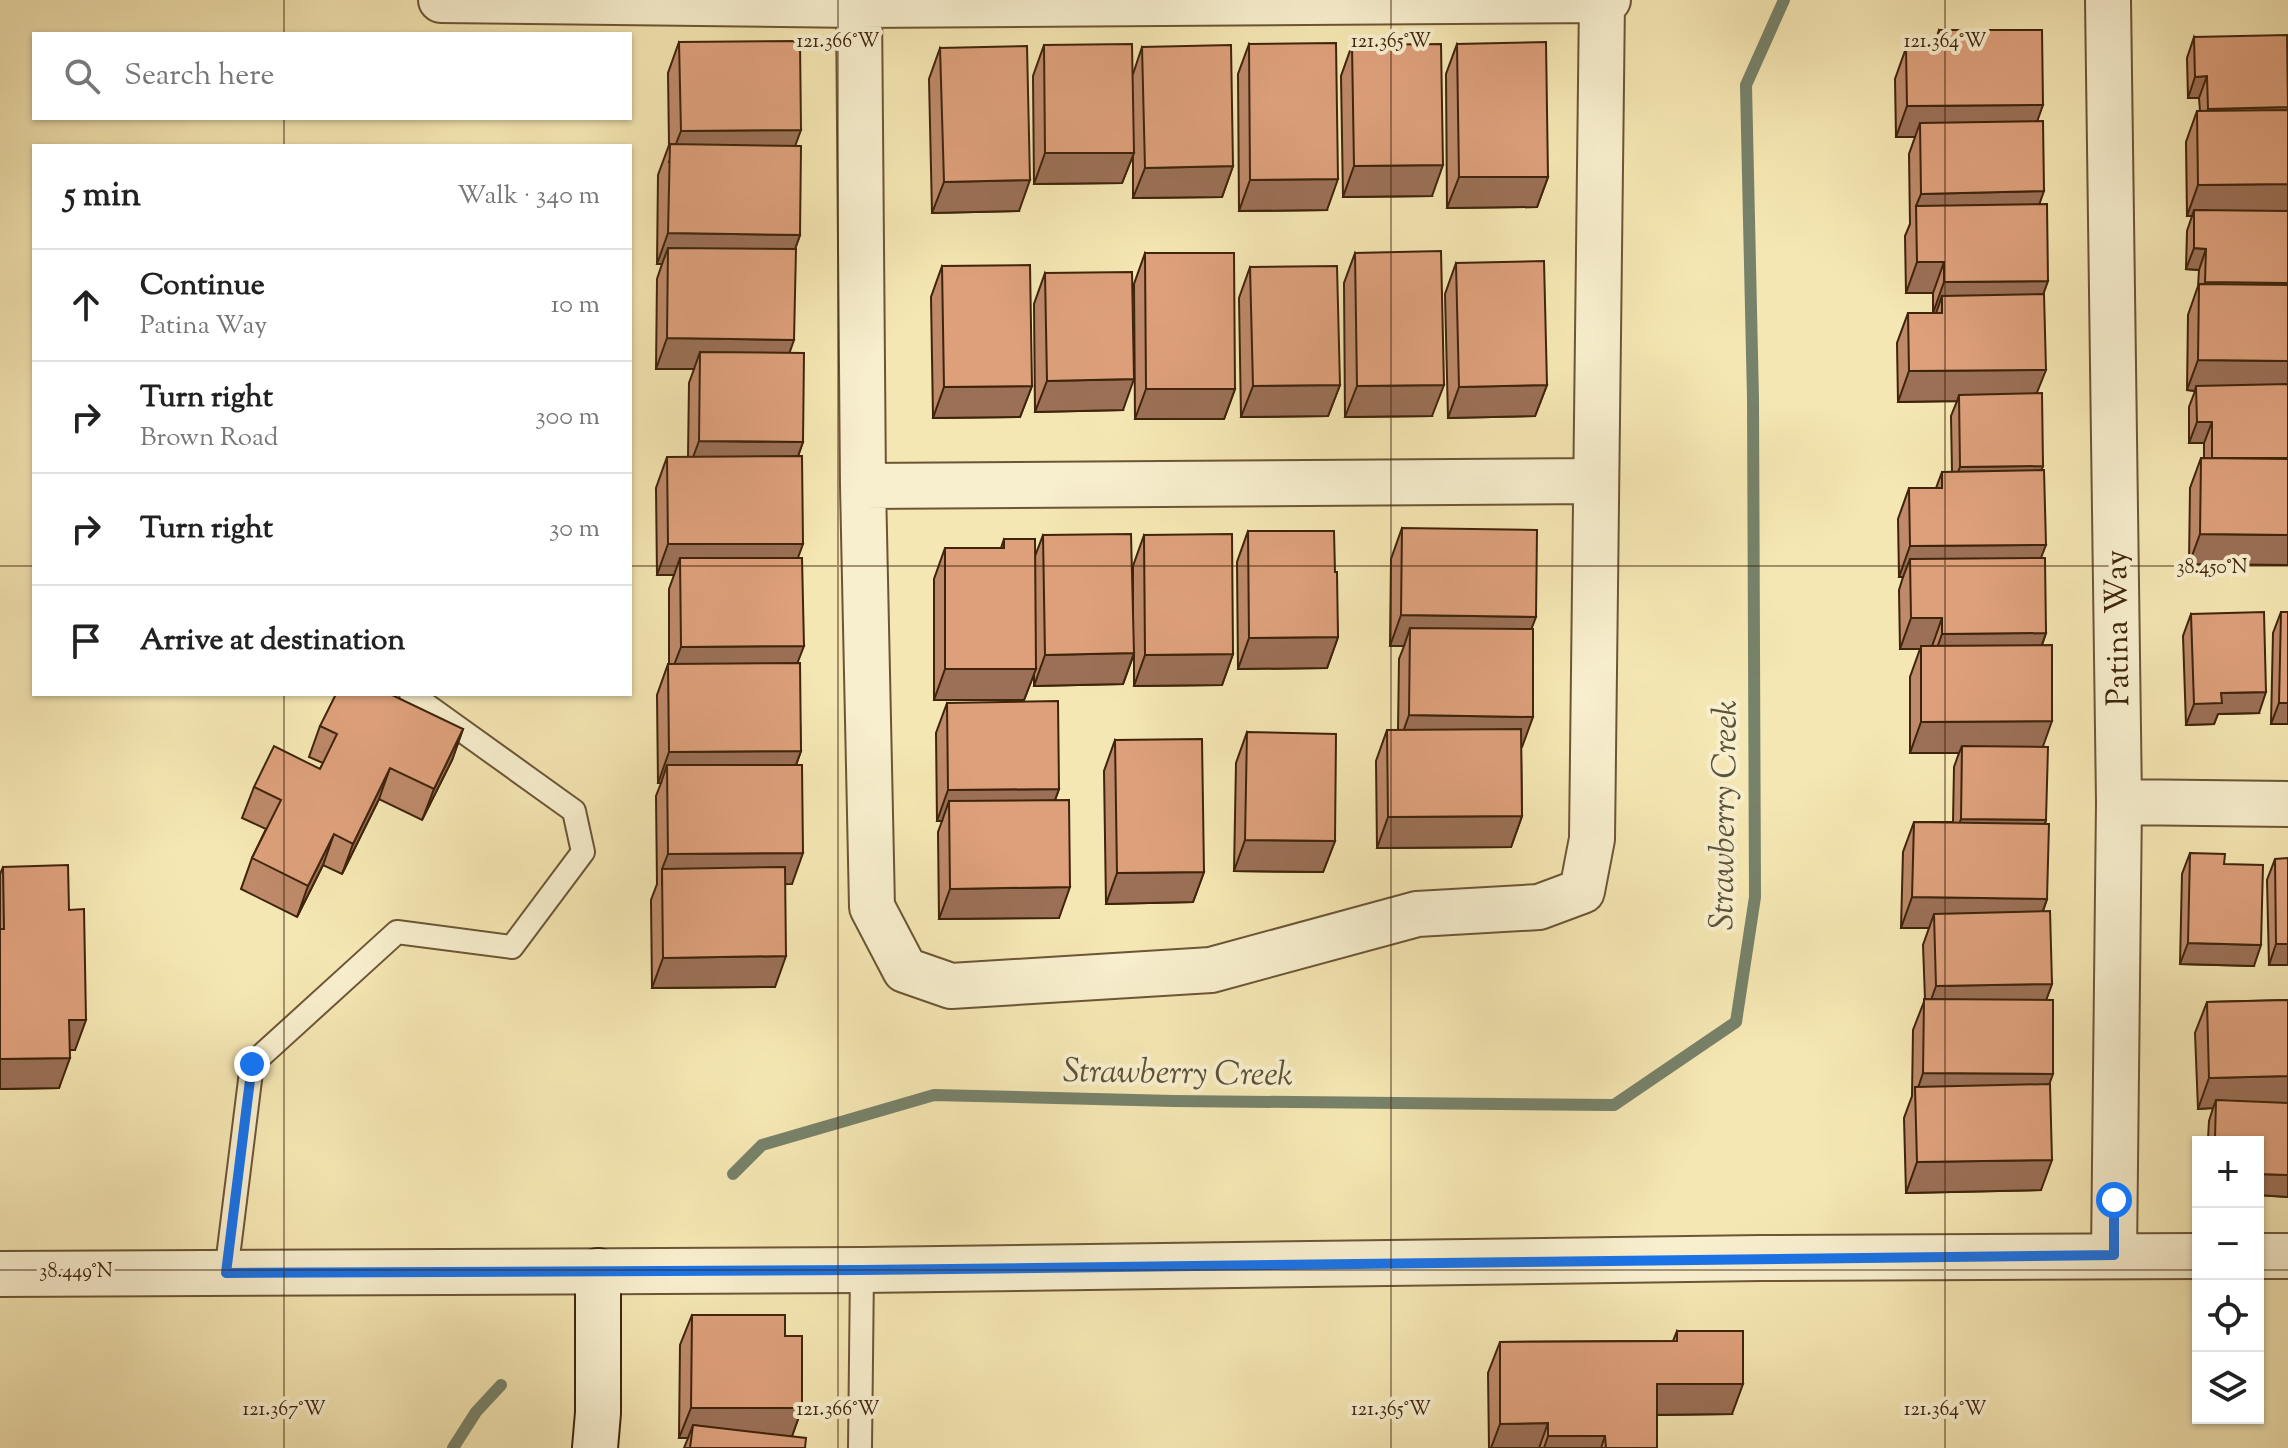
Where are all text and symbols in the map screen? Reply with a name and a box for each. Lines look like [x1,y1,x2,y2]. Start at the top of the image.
text: 121.366°W [796,28,880,57]
text: 121.365°W [1351,28,1431,57]
text: 121.364°W [1904,28,1986,57]
search box [32,32,632,120]
icon: search [60,54,104,98]
text: Search here [124,55,274,98]
text: 5 min [64,172,141,221]
text: Walk · 340 m [457,178,600,215]
text: Continue [140,265,265,308]
icon: ahead [64,283,108,327]
text: 10 m [551,287,600,324]
text: Patina Way [140,308,267,345]
text: Turn right [140,377,273,420]
icon: right [64,395,108,439]
text: 300 m [535,399,600,436]
text: Brown Road [140,420,278,457]
icon: right [64,507,108,551]
text: Turn right [140,508,273,551]
text: 30 m [549,511,600,548]
street label: Patina Way [2095,549,2143,707]
text: 38.450°N [2176,554,2248,583]
icon: arrive [64,619,108,663]
text: Arrive at destination [140,620,405,663]
water label: Strawberry Creek [1699,700,1752,930]
route end [234,1046,270,1082]
water label: Strawberry Creek [1063,1048,1293,1101]
map controls [2192,1136,2264,1424]
button: + [2192,1136,2264,1208]
route start [2096,1182,2132,1218]
button: − [2192,1208,2264,1280]
text: 38.449°N [39,1258,113,1287]
button: locate [2192,1280,2264,1352]
button: layers [2192,1352,2264,1424]
text: 121.367°W [242,1396,326,1425]
text: 121.366°W [796,1396,880,1425]
text: 121.365°W [1351,1396,1431,1425]
text: 121.364°W [1904,1396,1986,1425]

